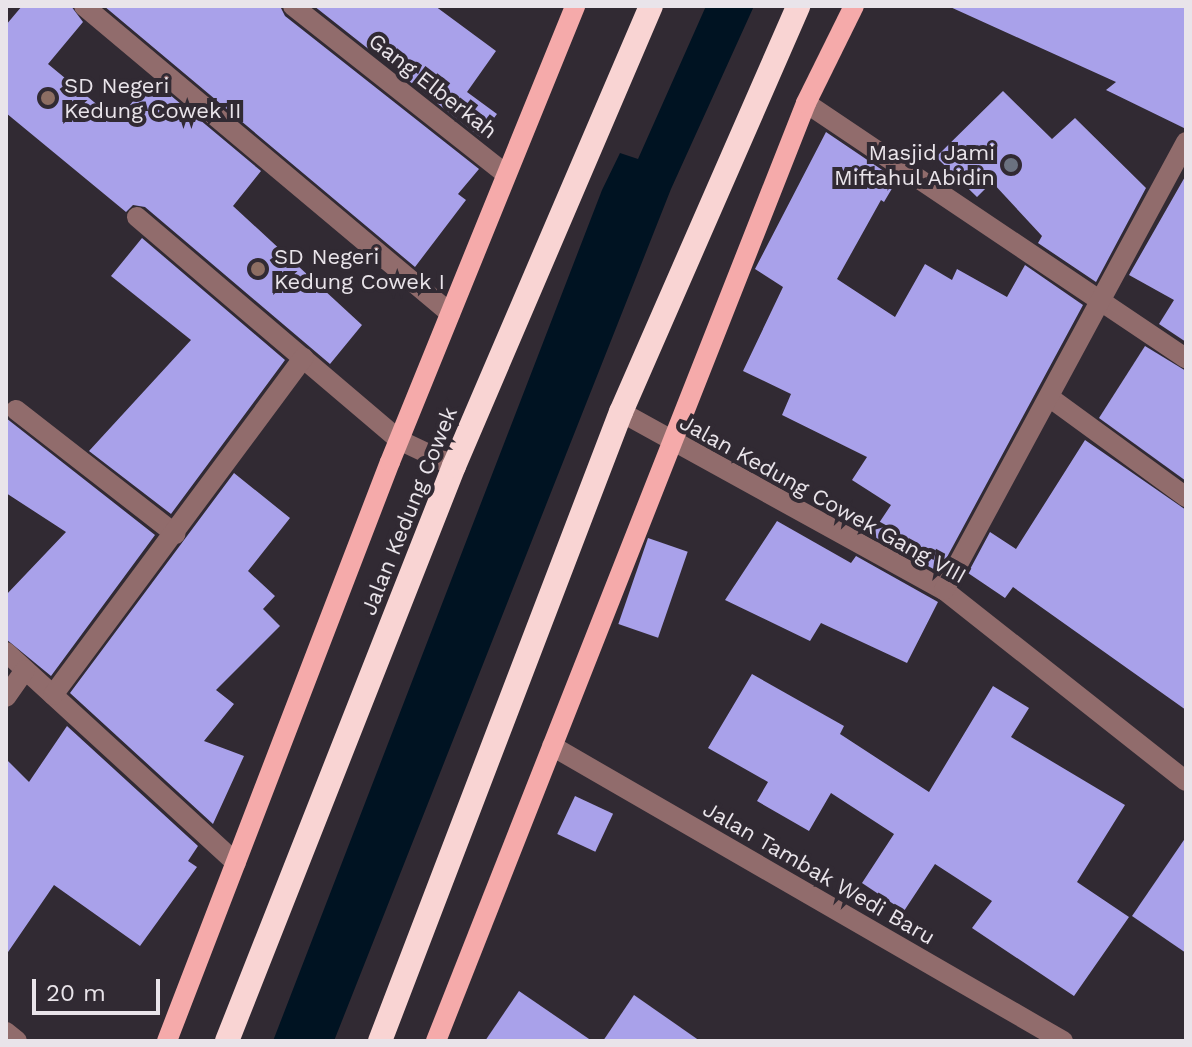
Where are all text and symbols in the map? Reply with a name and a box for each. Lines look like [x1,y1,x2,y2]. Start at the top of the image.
street label: Gang Elberkah [364,28,502,144]
place label: SD Negeri Kedung Cowek II [64,72,242,124]
marker: SD Negeri Kedung Cowek II [39,89,57,107]
place label: Masjid Jami Miftahul Abidin [832,139,995,190]
marker: Masjid Jami Miftahul Abidin [1002,156,1020,174]
place label: SD Negeri Kedung Cowek I [274,243,446,294]
marker: SD Negeri Kedung Cowek I [249,260,267,278]
street label: Jalan Kedung Cowek [355,403,463,619]
street label: Jalan Kedung Cowek Gang VIII [675,409,971,589]
street label: Jalan Tambak Wedi Baru [698,795,940,951]
scale bar [36,963,164,1013]
text: 20 m [46,979,106,1007]

